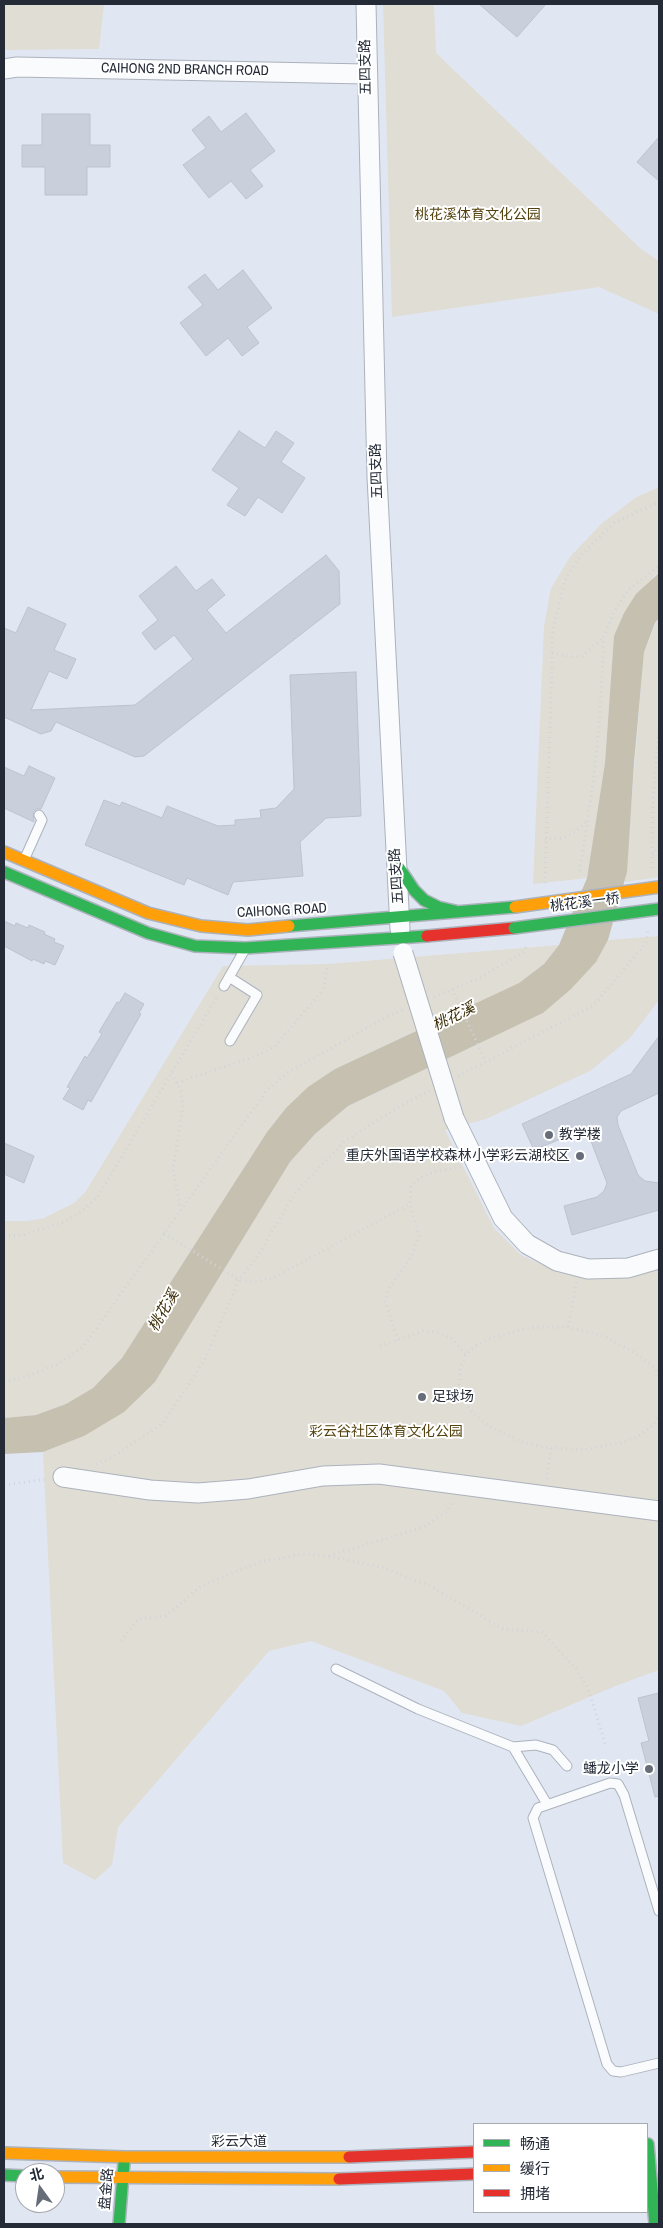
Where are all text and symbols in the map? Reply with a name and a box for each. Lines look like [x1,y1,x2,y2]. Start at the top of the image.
street label: 五四支路 [357,39,375,95]
street label: CAIHONG 2ND BRANCH ROAD [101,60,269,80]
park label: 桃花溪体育文化公园 [415,207,541,223]
street label: 五四支路 [368,443,386,499]
street label: 五四支路 [387,847,407,905]
street label: 桃花溪一桥 [549,890,621,916]
street label: CAIHONG ROAD [237,900,327,922]
water label: 桃花溪 [430,999,478,1035]
place label: 教学楼 [559,1127,601,1143]
marker: 教学楼 [543,1129,555,1141]
place label: 重庆外国语学校森林小学彩云湖校区 [346,1148,570,1164]
marker: 重庆外国语学校森林小学彩云湖校区 [574,1150,586,1162]
water label: 桃花溪 [145,1287,183,1335]
place label: 足球场 [432,1389,474,1405]
marker: 足球场 [416,1391,428,1403]
park label: 彩云谷社区体育文化公园 [309,1424,463,1440]
place label: 蟠龙小学 [583,1761,639,1777]
marker: 蟠龙小学 [643,1763,655,1775]
legend [473,2123,648,2213]
text: 畅通 [520,2133,550,2154]
street label: 彩云大道 [211,2134,267,2150]
text: 缓行 [520,2158,550,2179]
north arrow [15,2163,65,2213]
text: 北 [28,2164,46,2185]
street label: 盘金路 [97,2167,117,2211]
text: 拥堵 [520,2183,550,2204]

